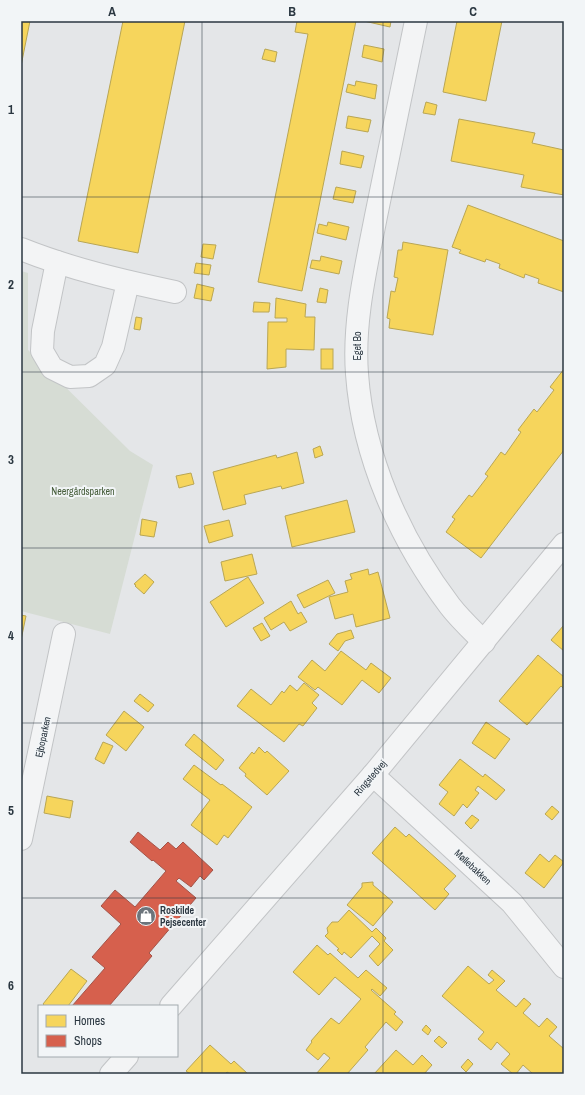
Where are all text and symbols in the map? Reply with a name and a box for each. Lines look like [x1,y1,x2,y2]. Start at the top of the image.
text: A [108,3,116,20]
text: B [288,3,296,20]
text: C [469,3,477,20]
text: 1 [8,101,14,118]
text: 2 [8,276,14,293]
street label: Eget Bo [351,331,364,361]
text: 3 [8,451,14,468]
park label: Neergårdsparken [51,485,115,498]
text: 4 [8,627,14,644]
street label: Ejboparken [32,715,54,759]
street label: Ringstedvej [351,757,389,799]
text: 5 [8,802,14,819]
street label: Møllebakken [452,847,494,887]
place label: Roskilde Pejsecenter [160,904,207,929]
shop icon: Roskilde Pejsecenter [135,905,157,927]
text: 6 [8,977,14,994]
legend [38,1005,178,1057]
text: Homes [74,1013,105,1029]
text: Shops [74,1033,102,1049]

